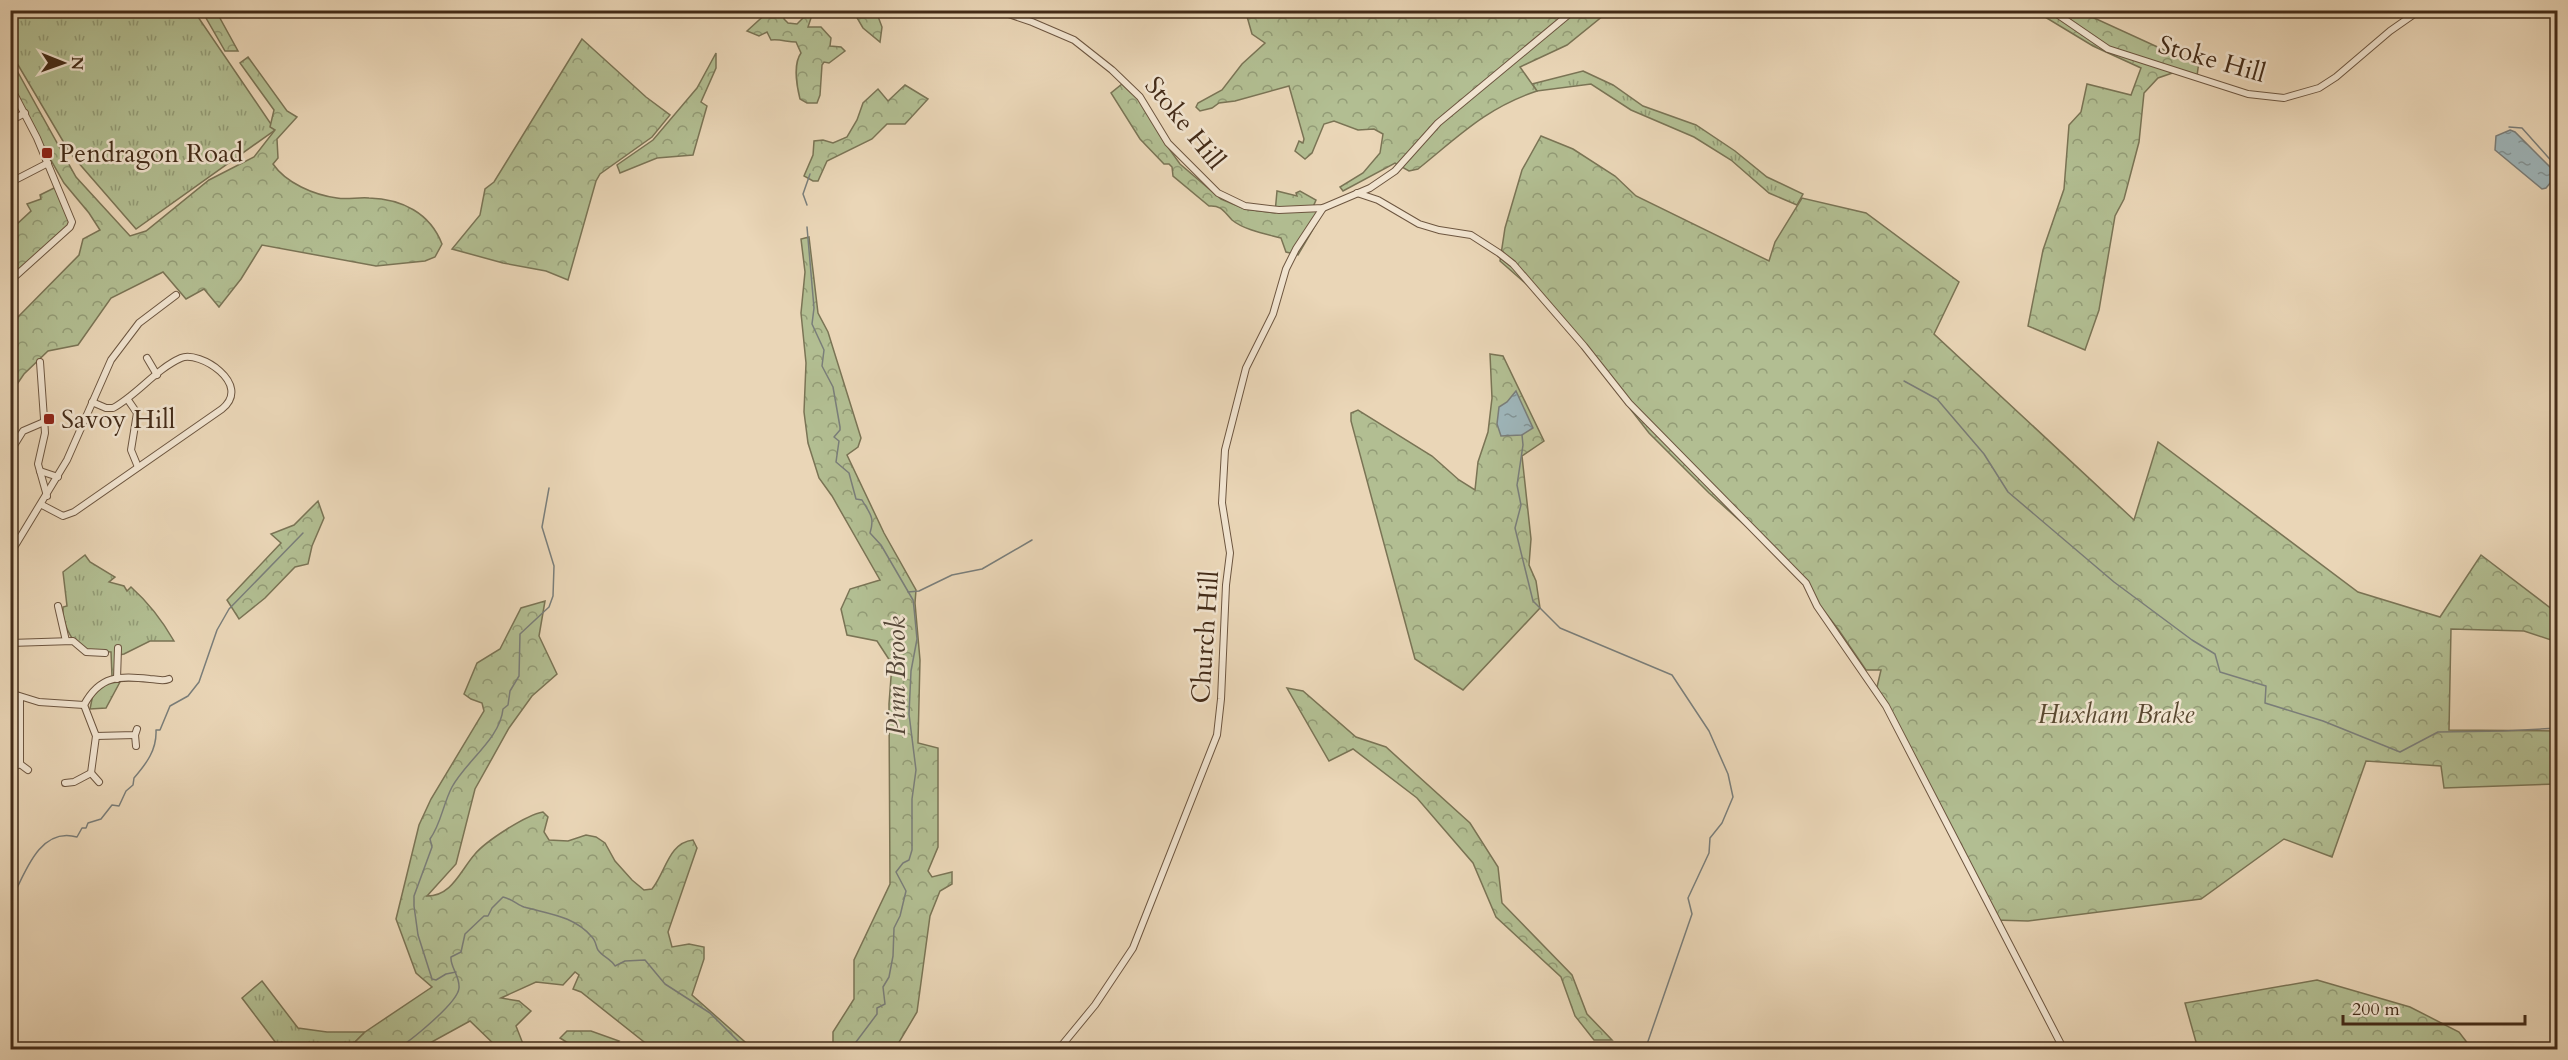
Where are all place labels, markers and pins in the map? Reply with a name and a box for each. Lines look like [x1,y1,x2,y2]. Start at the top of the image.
place label: Pendragon Road [59,136,243,171]
marker: Pendragon Road [40,146,54,160]
place label: Savoy Hill [61,402,176,437]
marker: Savoy Hill [42,412,56,426]

